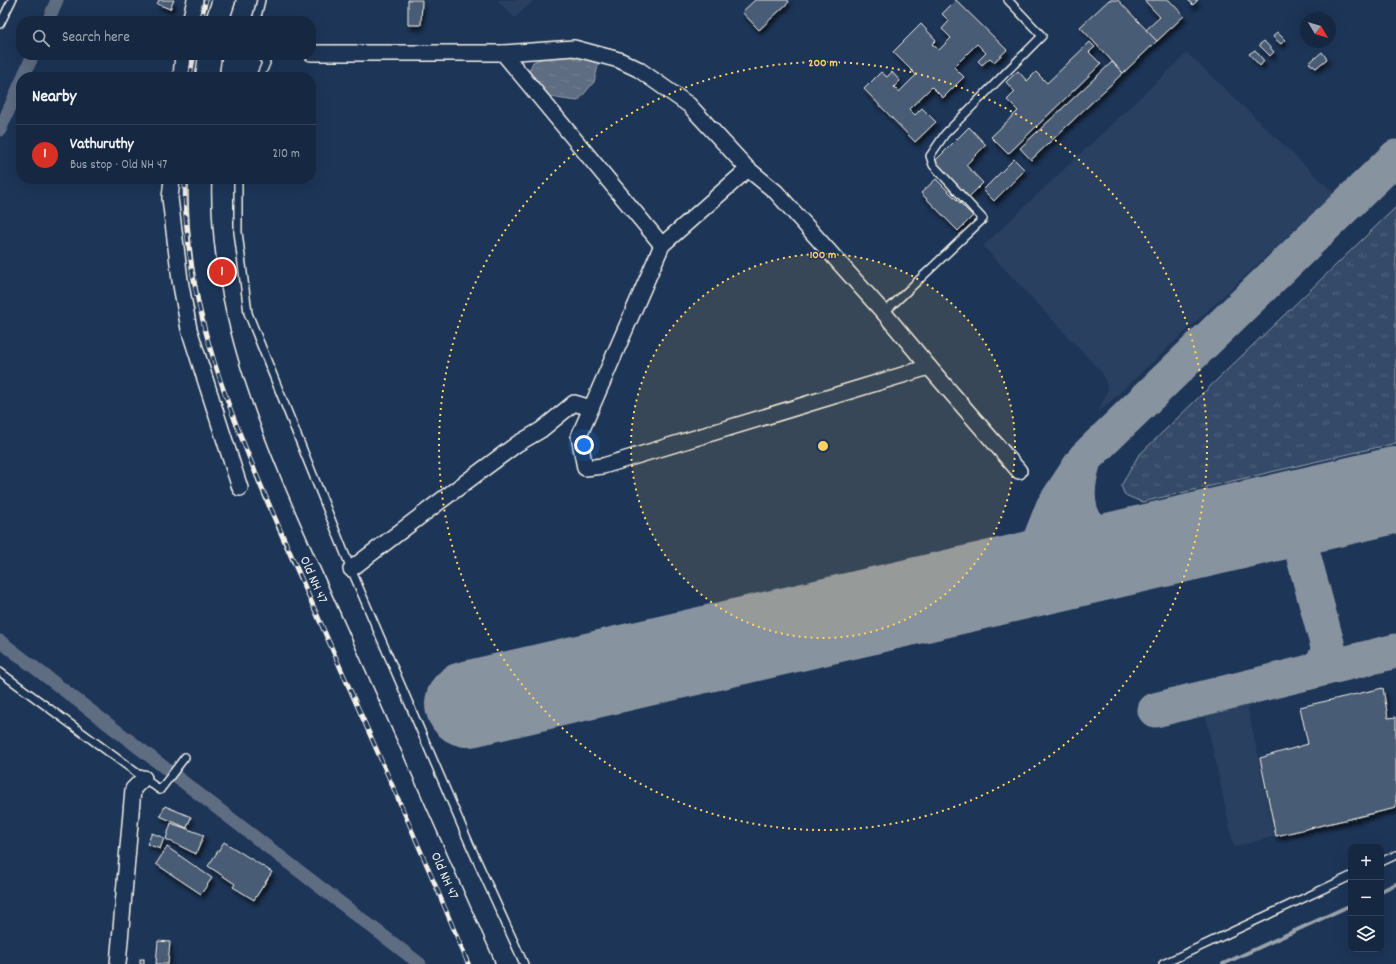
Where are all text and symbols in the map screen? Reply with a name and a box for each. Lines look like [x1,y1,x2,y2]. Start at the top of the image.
north arrow [1300,12,1336,48]
search box [16,16,316,60]
icon: search [30,27,52,49]
text: Search here [62,27,130,49]
text: 200 m [808,55,838,72]
text: Nearby [32,86,76,110]
text: Vathuruthy [70,134,134,156]
text: 1 [44,145,46,164]
text: 210 m [272,145,300,164]
text: Bus stop · Old NH 47 [70,156,167,175]
text: 100 m [810,247,836,264]
pin: 1 [209,257,235,287]
your location [574,435,594,455]
centre of rings [816,439,830,453]
street label: Old NH 47 [294,553,332,607]
map controls [1348,844,1384,952]
button: + [1348,844,1384,880]
street label: Old NH 47 [425,849,463,903]
button: − [1348,880,1384,916]
button: layers [1348,916,1384,952]

